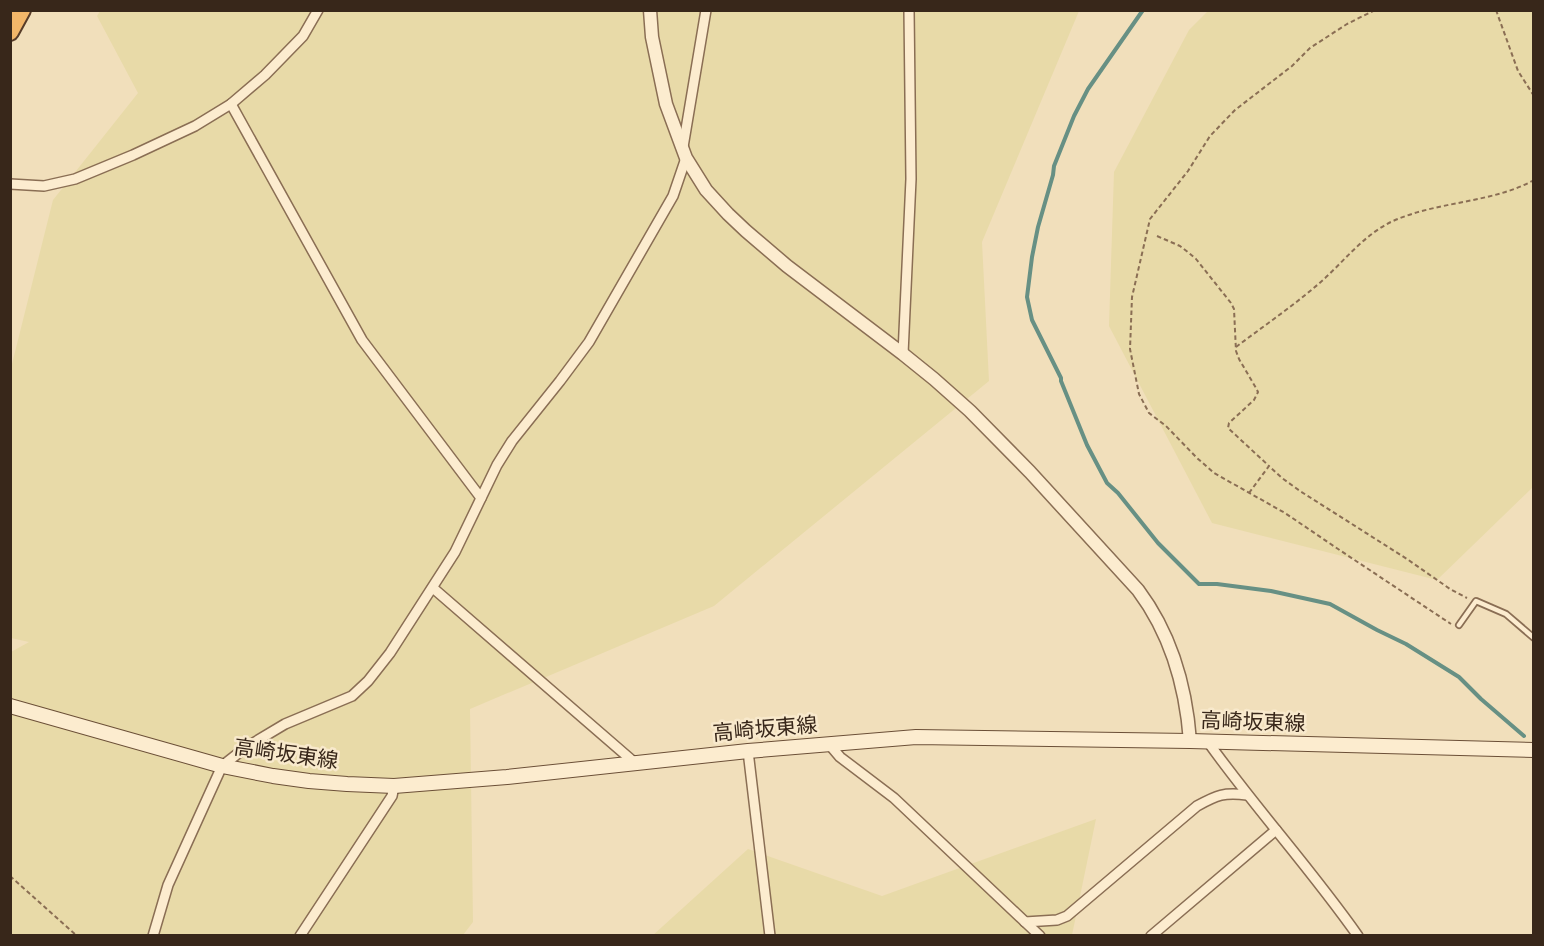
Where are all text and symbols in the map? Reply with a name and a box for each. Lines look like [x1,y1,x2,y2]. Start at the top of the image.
street label: 高崎坂東線 [1200,707,1306,737]
street label: 高崎坂東線 [712,711,818,747]
street label: 高崎坂東線 [232,734,340,774]

